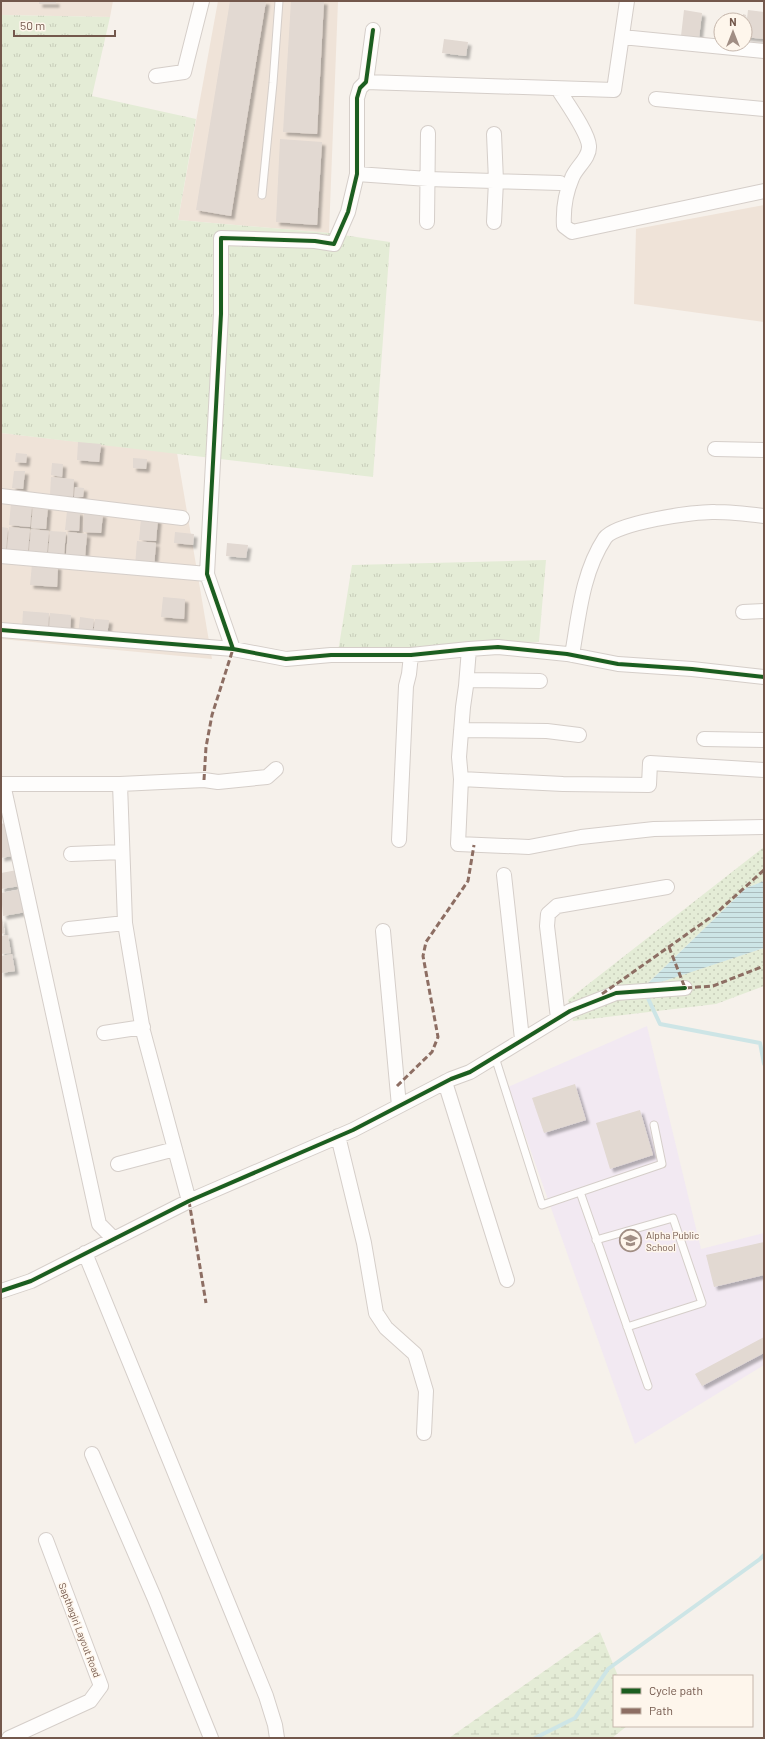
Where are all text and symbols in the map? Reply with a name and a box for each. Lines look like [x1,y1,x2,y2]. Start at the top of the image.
scale bar [14,12,115,38]
north arrow [713,12,753,52]
text: N [729,15,737,28]
text: 50 m [20,18,45,32]
school or university icon: Alpha Public School [618,1228,644,1254]
place label: Alpha Public School [646,1229,699,1253]
street label: Sapthagiri Layout Road [56,1581,104,1679]
legend [613,1675,753,1727]
text: Cycle path [649,1683,703,1697]
text: Path [649,1703,673,1717]

